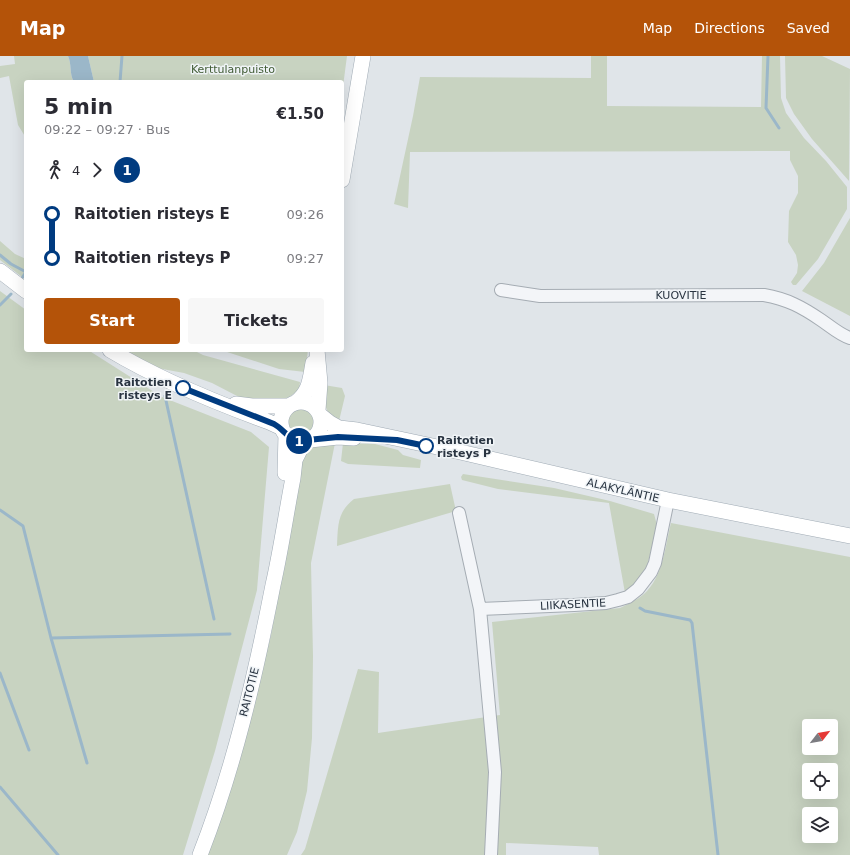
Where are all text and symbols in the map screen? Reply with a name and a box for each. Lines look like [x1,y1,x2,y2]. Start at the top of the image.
text: Map [20,17,65,39]
text: Map [643,20,672,36]
text: Directions [694,20,765,36]
text: Saved [787,20,830,36]
park label: Kerttulanpuisto [191,63,275,76]
text: 5 min [44,94,113,119]
text: €1.50 [277,105,324,123]
text: 09:22 – 09:27 · Bus [44,122,170,137]
icon: walk [44,159,66,181]
icon: forward [86,159,108,181]
text: 1 [122,162,132,178]
text: 4 [72,163,80,178]
text: Raitotien risteys E [74,205,230,223]
text: 09:26 [287,207,324,222]
text: Raitotien risteys P [74,249,230,267]
text: 09:27 [287,251,324,266]
street label: KUOVITIE [655,289,707,302]
button: Start [44,298,180,344]
button: Tickets [188,298,324,344]
place label: Raitotien risteys E [115,376,172,402]
marker: Raitotien risteys E [175,380,191,396]
line badge: 1 [286,428,312,454]
text: 1 [294,433,304,449]
place label: Raitotien risteys P [437,434,494,460]
marker: Raitotien risteys P [418,438,434,454]
street label: ALAKYLÄNTIE [585,476,660,505]
street label: LIIKASENTIE [540,596,606,613]
street label: RAITOTIE [237,666,262,718]
north arrow [802,719,838,755]
map controls [802,719,838,843]
button: locate [802,763,838,799]
button: layers [802,807,838,843]

